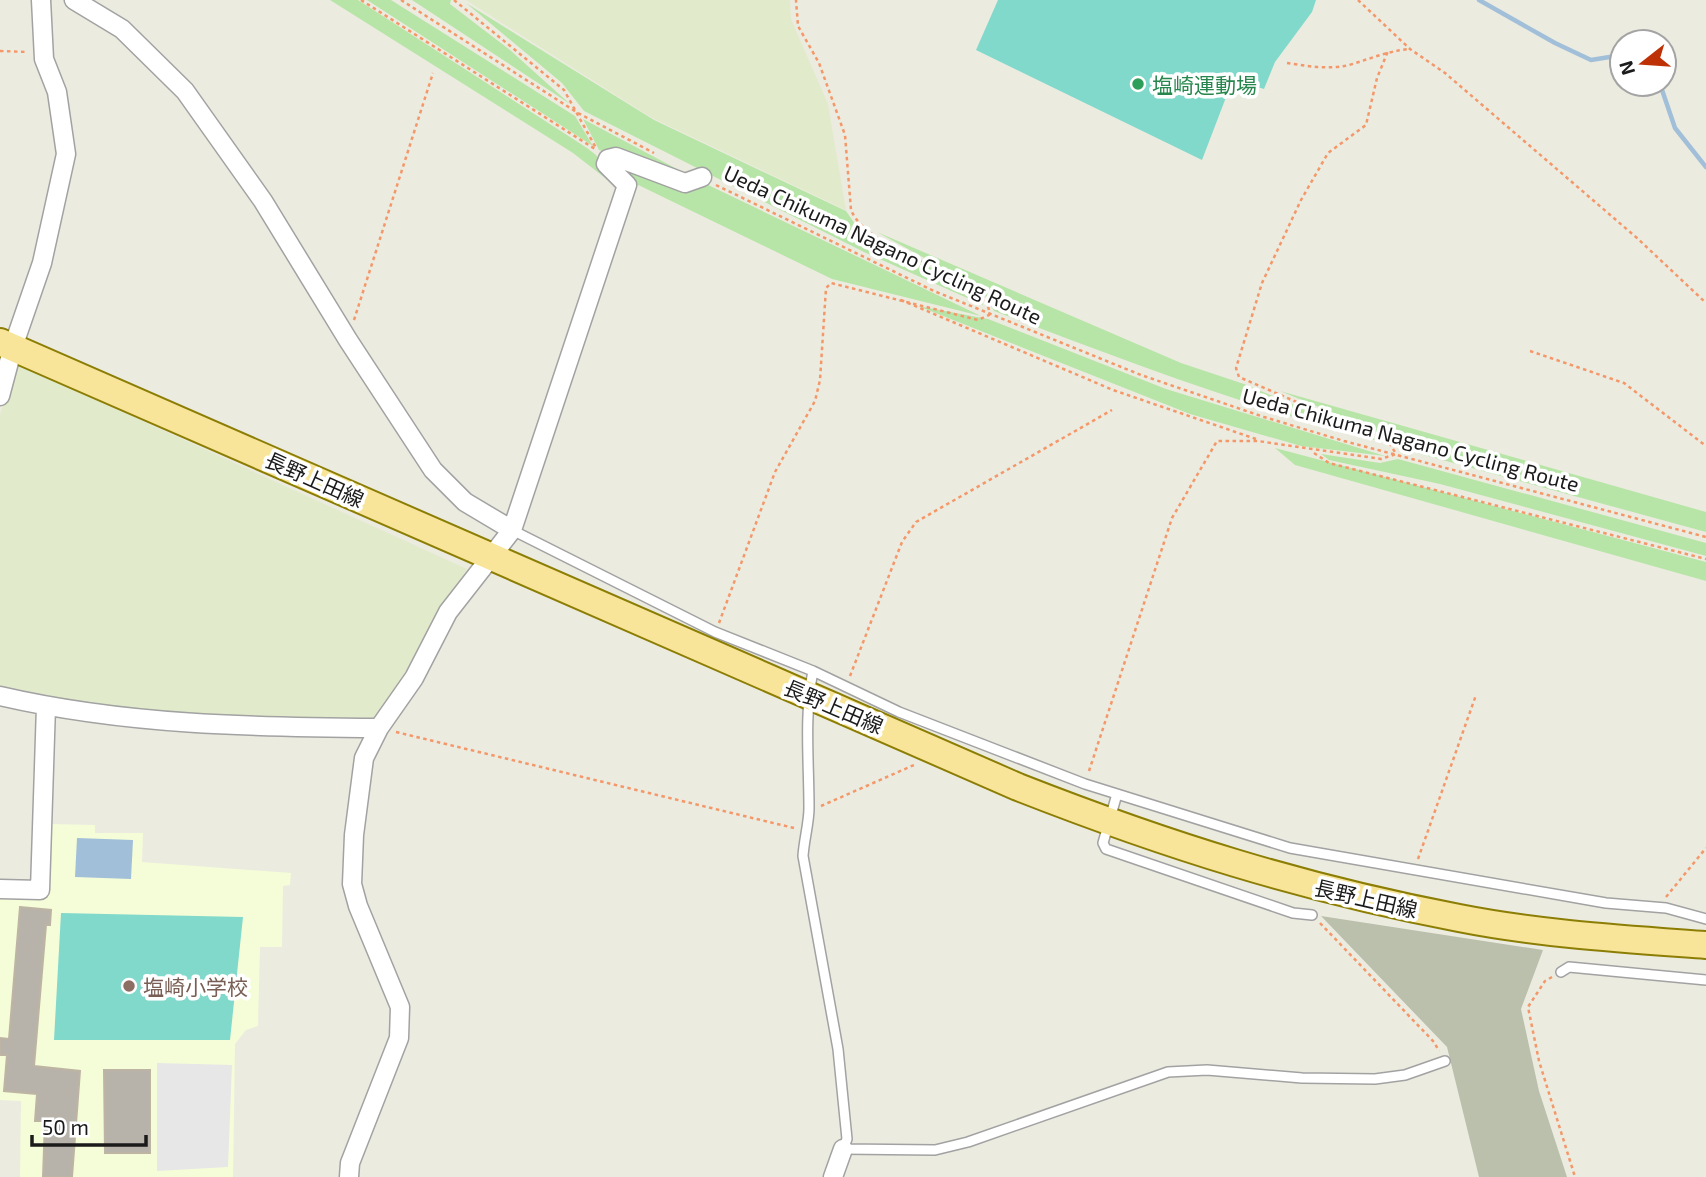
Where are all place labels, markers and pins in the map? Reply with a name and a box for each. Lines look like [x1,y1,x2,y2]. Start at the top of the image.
place label: 塩崎運動場 [1152,72,1257,97]
marker: 塩崎運動場 [1130,76,1146,92]
place label: 塩崎小学校 [143,974,248,999]
marker: 塩崎小学校 [121,978,137,994]

